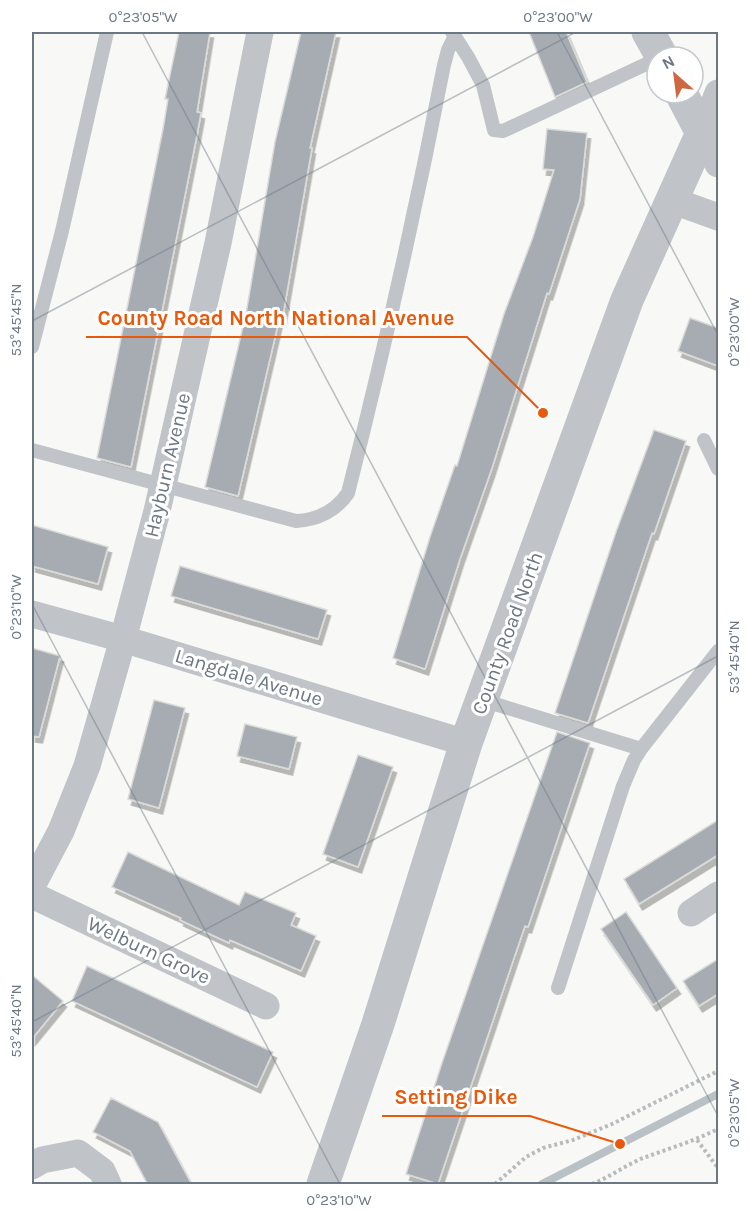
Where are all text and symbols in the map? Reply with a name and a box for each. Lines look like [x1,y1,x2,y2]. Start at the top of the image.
text: 0°23'05"W [109,8,178,26]
text: 0°23'00"W [523,8,593,26]
north arrow [645,45,705,105]
text: N [659,51,678,73]
text: 53°45'45"N [7,284,25,356]
text: 0°23'00"W [725,297,743,367]
callout: County Road North National Avenue [86,298,467,337]
text: County Road North National Avenue [98,306,454,330]
street label: Hayburn Avenue [140,391,195,540]
street label: County Road North [467,549,548,718]
text: 0°23'10"W [7,574,25,640]
text: 53°45'40"N [725,620,743,694]
street label: Langdale Avenue [172,644,325,711]
street label: Welburn Grove [84,912,214,989]
text: 53°45'40"N [7,984,25,1058]
callout: Setting Dike [382,1077,530,1116]
text: 0°23'05"W [725,1078,743,1147]
text: Setting Dike [394,1085,518,1109]
text: 0°23'10"W [306,1191,372,1209]

